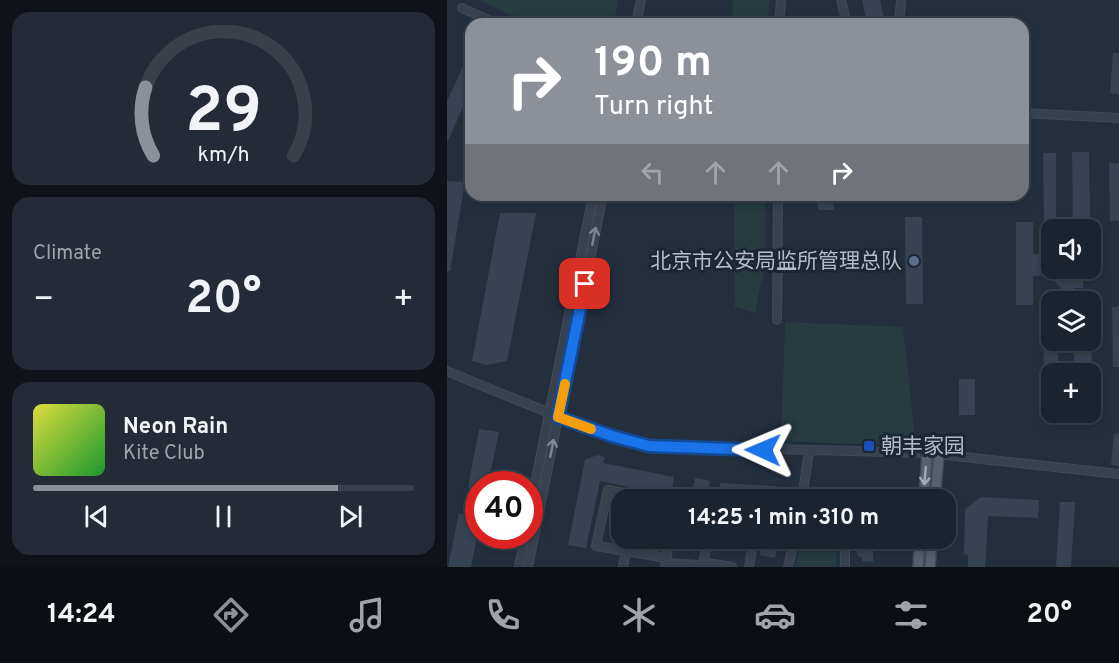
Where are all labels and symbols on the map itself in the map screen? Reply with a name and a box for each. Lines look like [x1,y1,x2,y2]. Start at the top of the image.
one-way arrow [589,227,601,246]
place label: 北京市公安局监所管理总队 [650,249,902,276]
marker: 北京市公安局监所管理总队 [907,254,921,268]
pin [559,258,610,309]
position arrow [731,418,795,482]
place label: 朝丰家园 [881,434,965,461]
one-way arrow [546,439,558,458]
marker: 朝丰家园 [862,439,876,453]
one-way arrow [920,466,931,486]
speed limit sign: 40 [465,471,543,549]

